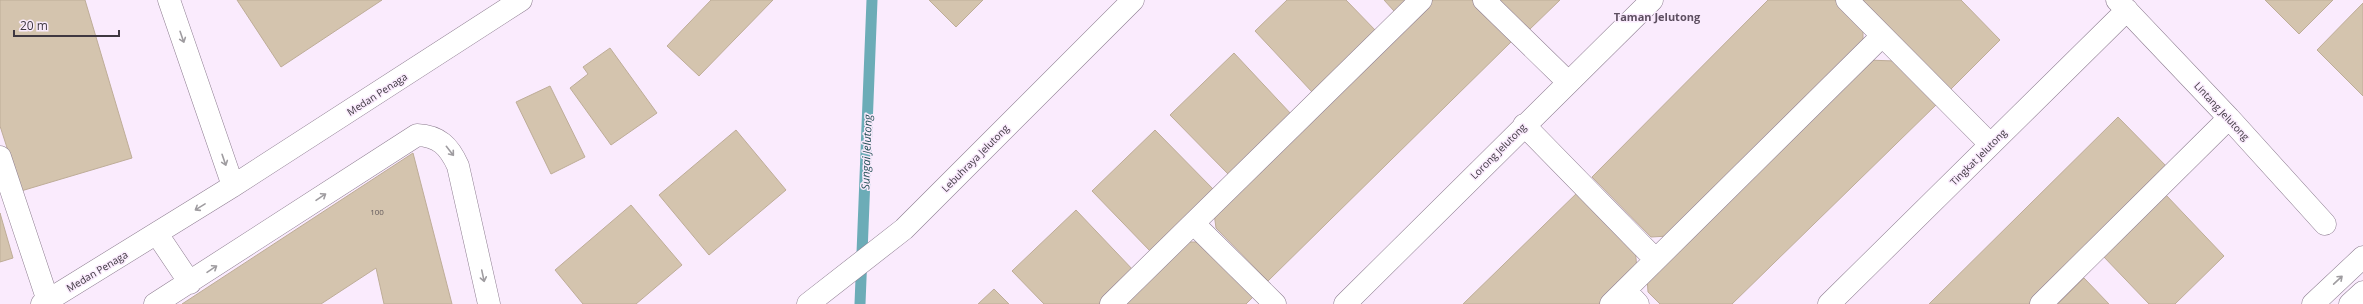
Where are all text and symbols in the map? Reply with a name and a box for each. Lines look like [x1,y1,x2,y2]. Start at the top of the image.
district label: Taman Jelutong [1614,9,1701,24]
scale bar [14,12,119,38]
text: 20 m [20,17,48,34]
one-way arrow [179,30,186,43]
street label: Medan Penaga [344,69,410,119]
street label: Lintang Jelutong [2191,79,2253,144]
water label: Sungai Jelutong [857,113,875,190]
street label: Lorong Jelutong [1467,120,1529,182]
street label: Lebuhraya Jelutong [938,121,1012,195]
street label: Tingkat Jelutong [1947,125,2010,188]
one-way arrow [445,146,454,156]
one-way arrow [220,154,228,166]
one-way arrow [315,193,326,201]
one-way arrow [195,203,206,211]
house number: 100 [370,206,384,217]
street label: Medan Penaga [64,247,130,295]
one-way arrow [206,264,218,272]
one-way arrow [479,269,487,282]
one-way arrow [2333,275,2343,285]

